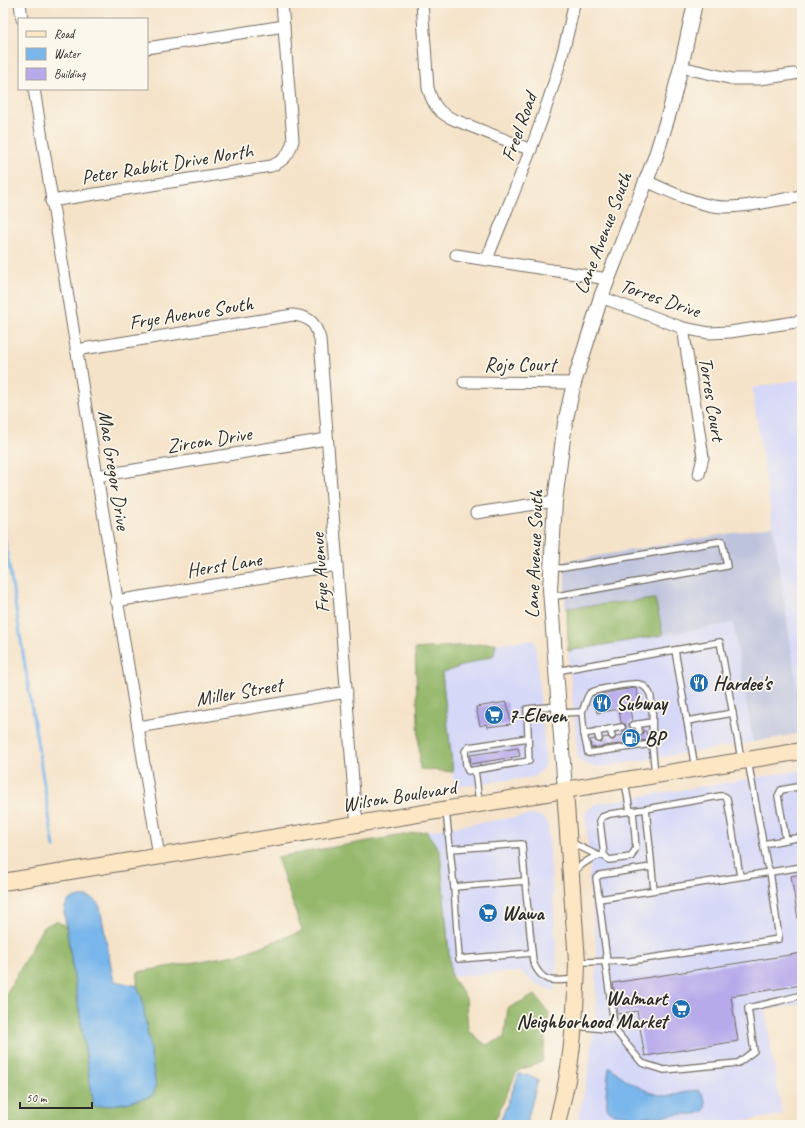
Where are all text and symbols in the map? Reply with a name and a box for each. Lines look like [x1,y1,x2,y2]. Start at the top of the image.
legend [18,18,148,90]
text: Road [54,26,76,42]
text: Water [54,46,82,62]
text: Building [54,66,86,82]
street label: Freel Road [495,86,544,165]
street label: Peter Rabbit Drive North [79,138,256,190]
street label: Lane Avenue South [568,168,638,297]
street label: Torres Drive [617,273,705,324]
street label: Frye Avenue South [127,291,256,335]
street label: Rojo Court [484,352,559,377]
street label: Torres Court [693,355,731,445]
street label: Mac Gregor Drive [92,409,136,533]
street label: Zircon Drive [165,421,254,459]
street label: Lane Avenue South [519,488,549,619]
street label: Frye Avenue [305,531,335,614]
street label: Herst Lane [185,547,265,583]
place label: Hardee's [713,671,773,696]
street label: Miller Street [194,672,287,712]
restaurant icon: Hardee's [688,672,710,694]
place label: Subway [616,691,669,716]
restaurant icon: Subway [591,692,613,714]
place label: 7-Eleven [508,703,569,728]
supermarket icon: 7-Eleven [483,704,505,726]
place label: BP [645,726,668,751]
fuel station icon: BP [620,727,642,749]
street label: Wilson Boulevard [340,774,461,817]
place label: Wawa [502,901,545,926]
supermarket icon: Wawa [477,902,499,924]
place label: Walmart Neighborhood Market [516,986,670,1034]
supermarket icon: Walmart Neighborhood Market [670,998,692,1020]
scale bar [20,1084,92,1110]
text: 50 m [26,1090,48,1106]

